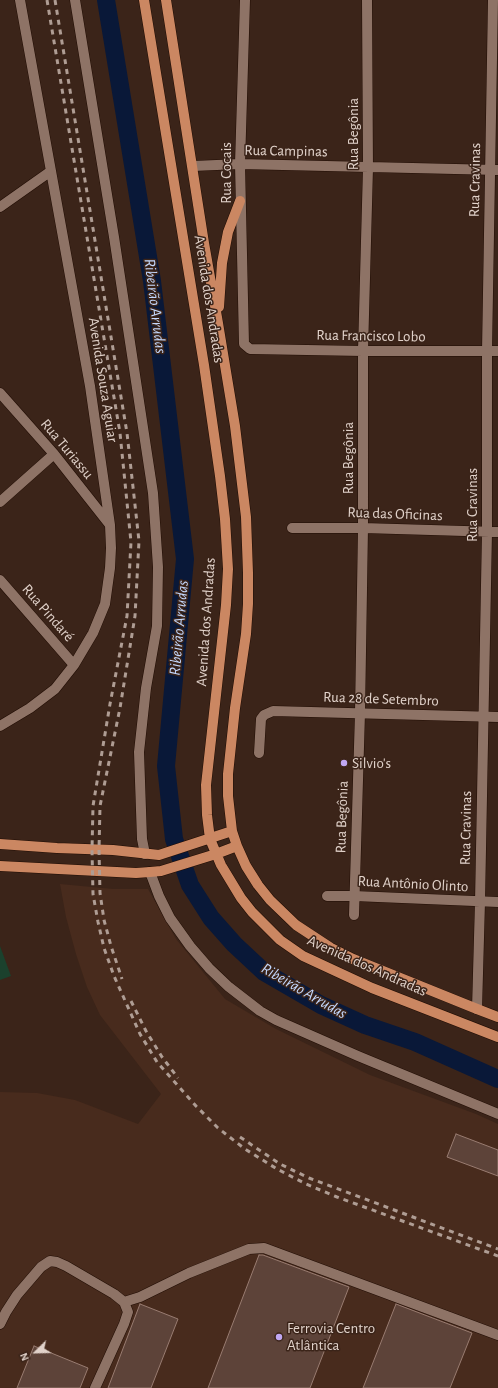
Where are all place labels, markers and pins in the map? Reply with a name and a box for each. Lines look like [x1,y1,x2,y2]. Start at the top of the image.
place label: Silvio's [352,754,391,772]
marker: Silvio's [339,758,349,768]
place label: Ferrovia Centro Atlântica [287,1319,375,1354]
marker: Ferrovia Centro Atlântica [274,1332,284,1342]

